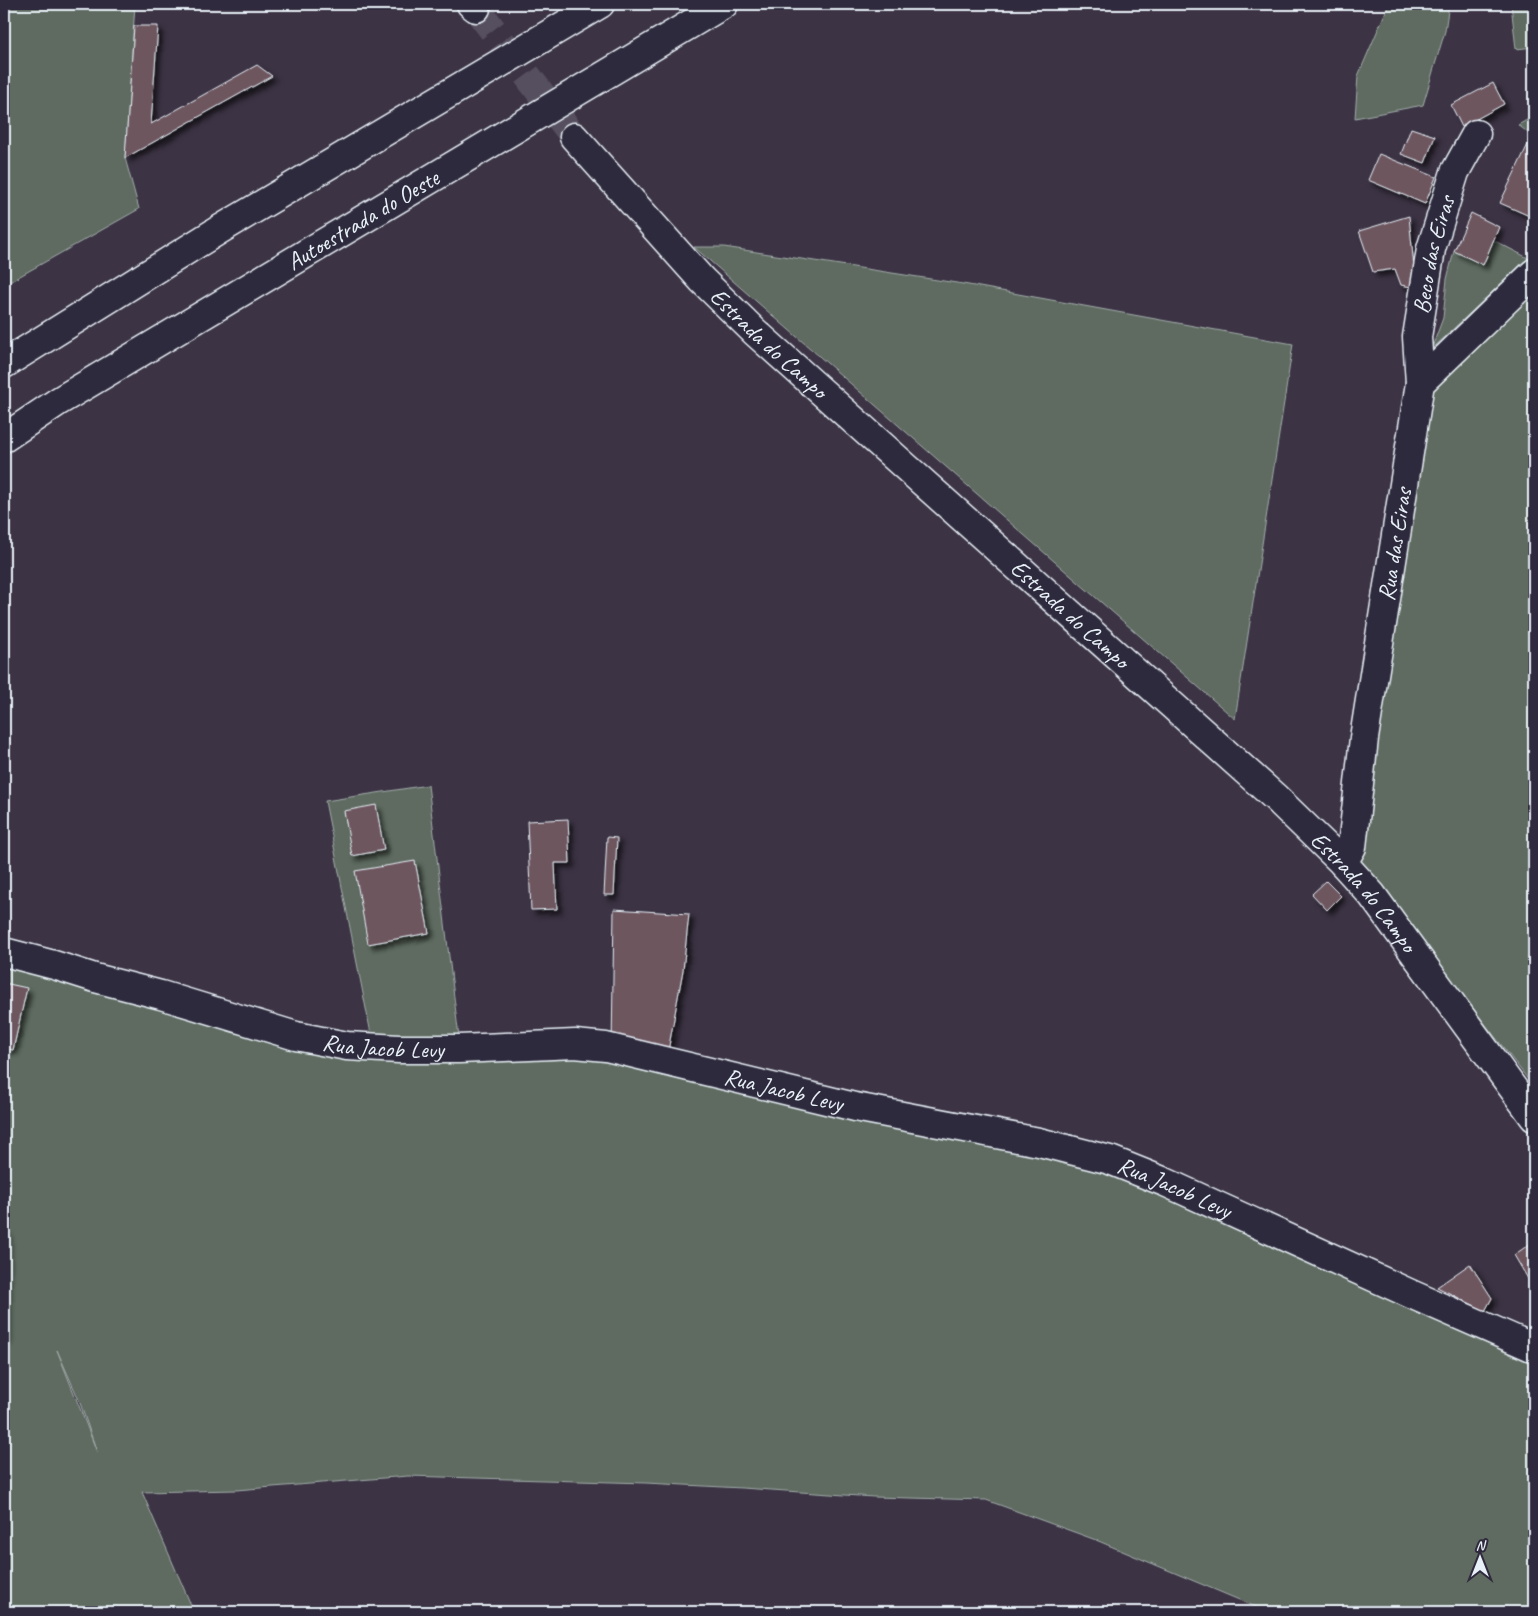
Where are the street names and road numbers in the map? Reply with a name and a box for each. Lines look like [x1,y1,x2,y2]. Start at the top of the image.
street label: Autoestrada do Oeste [281,162,446,277]
street label: Beco das Eiras [1406,190,1462,316]
street label: Estrada do Campo [704,281,836,407]
street label: Rua das Eiras [1371,483,1419,603]
street label: Estrada do Campo [1004,553,1138,677]
street label: Estrada do Campo [1304,825,1425,960]
street label: Rua Jacob Levy [320,1027,445,1064]
street label: Rua Jacob Levy [721,1061,848,1119]
street label: Rua Jacob Levy [1113,1150,1238,1226]

